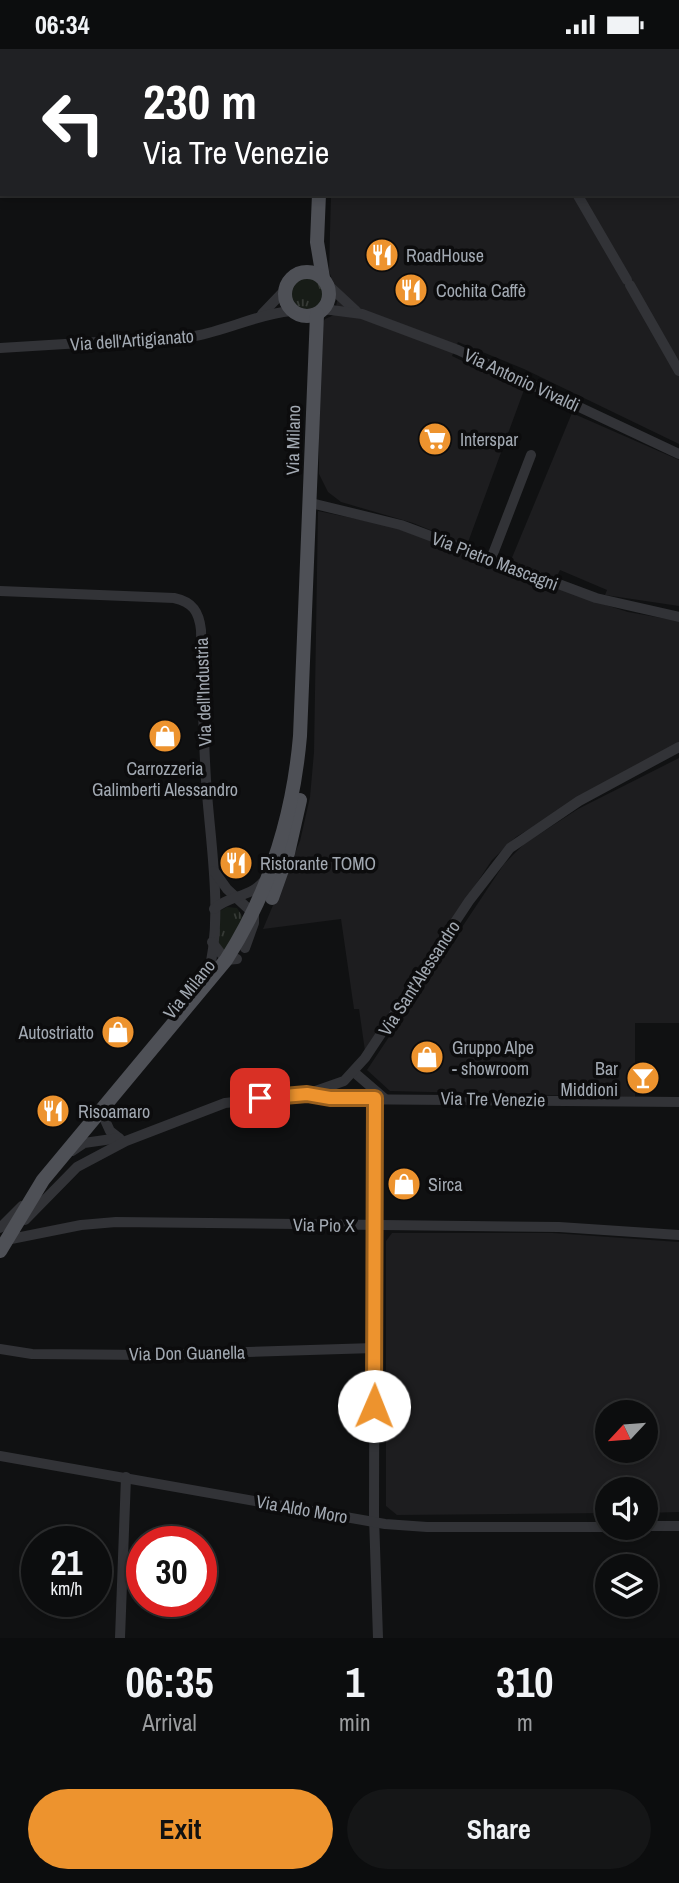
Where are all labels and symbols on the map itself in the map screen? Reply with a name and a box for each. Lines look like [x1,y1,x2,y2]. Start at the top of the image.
restaurant icon: RoadHouse [363,236,401,274]
place label: RoadHouse [406,243,484,268]
restaurant icon: Cochita Caffè [392,271,430,309]
place label: Cochita Caffè [436,278,526,303]
street label: Via dell'Artigianato [69,323,195,357]
street label: Via Antonio Vivaldi [460,342,584,418]
street label: Via Milano [280,405,306,475]
supermarket icon: Interspar [416,420,454,458]
place label: Interspar [460,427,518,452]
street label: Via Pietro Mascagni [428,525,562,597]
street label: Via dell'Industria [189,637,217,747]
shop icon: Carrozzeria Galimberti Alessandro [146,717,184,755]
place label: Carrozzeria Galimberti Alessandro [92,756,238,802]
restaurant icon: Ristorante TOMO [217,844,255,882]
place label: Ristorante TOMO [260,851,376,876]
street label: Via Sant'Alessandro [372,915,466,1041]
street label: Via Milano [157,954,221,1024]
shop icon: Autostriatto [99,1013,137,1051]
place label: Autostriatto [18,1020,94,1045]
place label: Gruppo Alpe - showroom [452,1035,534,1081]
shop icon: Gruppo Alpe - showroom [408,1038,446,1076]
place label: Bar Middioni [561,1056,618,1102]
bar icon: Bar Middioni [624,1059,662,1097]
pin [230,1068,290,1128]
street label: Via Tre Venezie [440,1086,546,1112]
restaurant icon: Risoamaro [34,1092,72,1130]
place label: Risoamaro [78,1099,150,1124]
shop icon: Sirca [385,1165,423,1203]
place label: Sirca [428,1172,462,1197]
street label: Via Pio X [293,1212,355,1238]
street label: Via Don Guanella [129,1339,245,1367]
position arrow [337,1369,411,1443]
north arrow [595,1400,658,1463]
street label: Via Aldo Moro [254,1489,350,1529]
speed limit sign: 30 [126,1526,217,1617]

